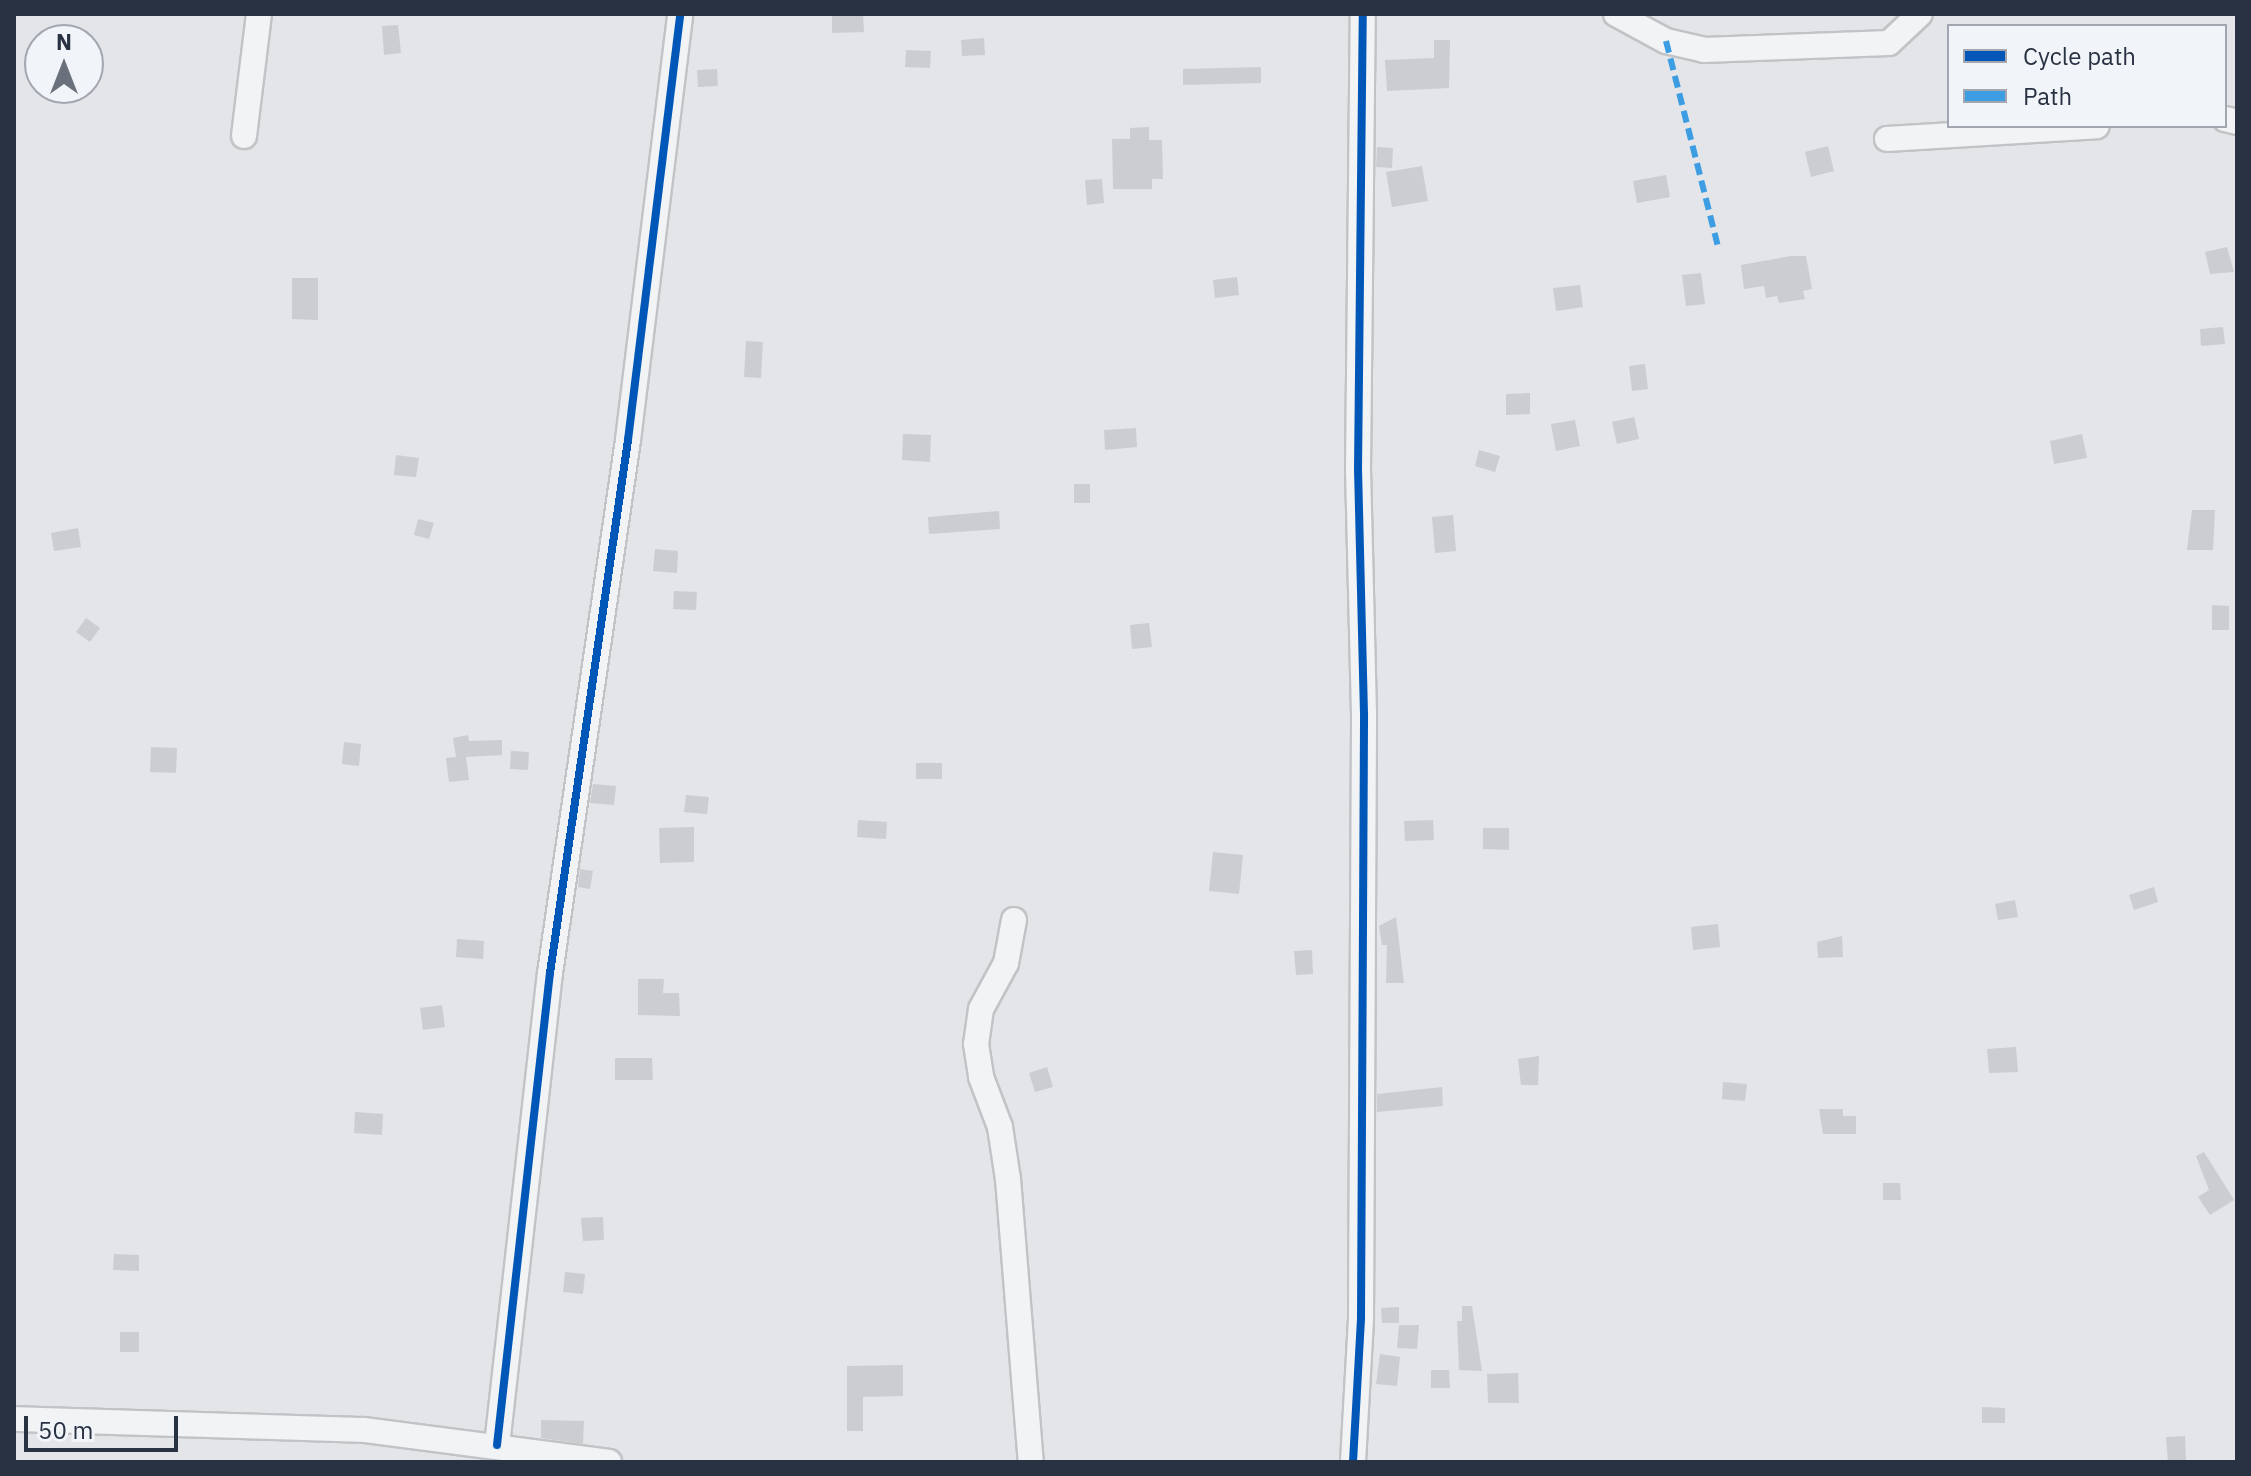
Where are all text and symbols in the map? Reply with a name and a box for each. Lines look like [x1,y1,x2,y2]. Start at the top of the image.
north arrow [24,24,104,104]
legend [1947,24,2227,128]
text: N [56,27,72,56]
text: Cycle path [2023,40,2136,72]
text: Path [2023,80,2072,112]
scale bar [28,1400,182,1450]
text: 50 m [38,1414,93,1446]

